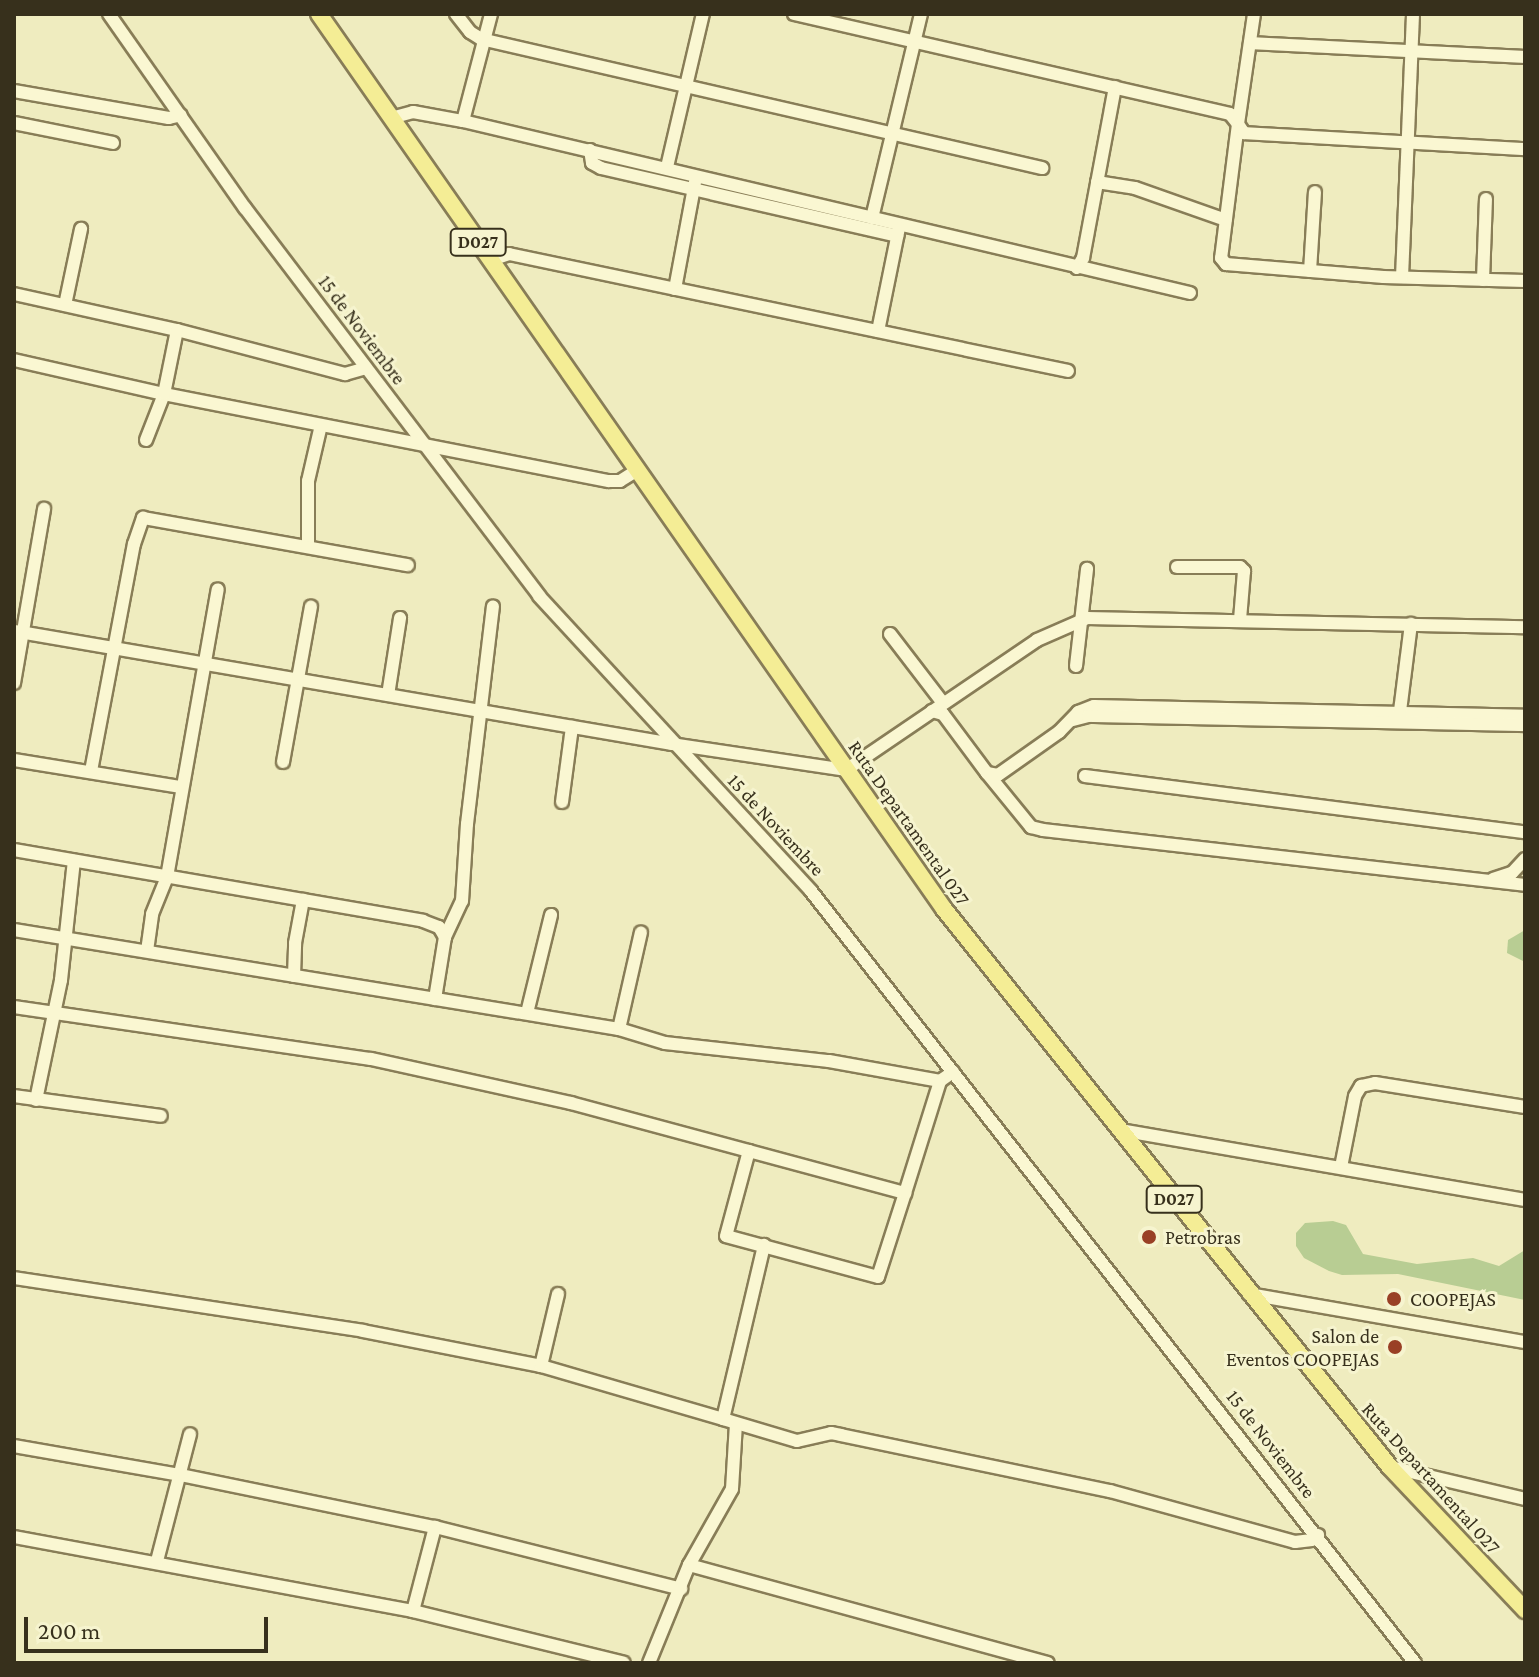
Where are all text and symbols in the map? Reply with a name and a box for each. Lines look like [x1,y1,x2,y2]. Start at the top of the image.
road number: D027 [448,228,508,256]
street label: 15 de Noviembre [313,271,411,389]
street label: Ruta Departamental 027 [843,736,975,910]
street label: 15 de Noviembre [723,769,829,881]
road number: D027 [1144,1185,1204,1213]
place label: Petrobras [1165,1225,1241,1249]
marker: Petrobras [1140,1228,1158,1246]
place label: COOPEJAS [1410,1287,1496,1311]
marker: COOPEJAS [1385,1290,1403,1308]
place label: Salon de Eventos COOPEJAS [1226,1324,1379,1371]
marker: Salon de Eventos COOPEJAS [1386,1338,1404,1356]
street label: 15 de Noviembre [1221,1385,1321,1503]
street label: Ruta Departamental 027 [1357,1397,1505,1559]
scale bar [28,1601,272,1651]
text: 200 m [38,1617,100,1644]

